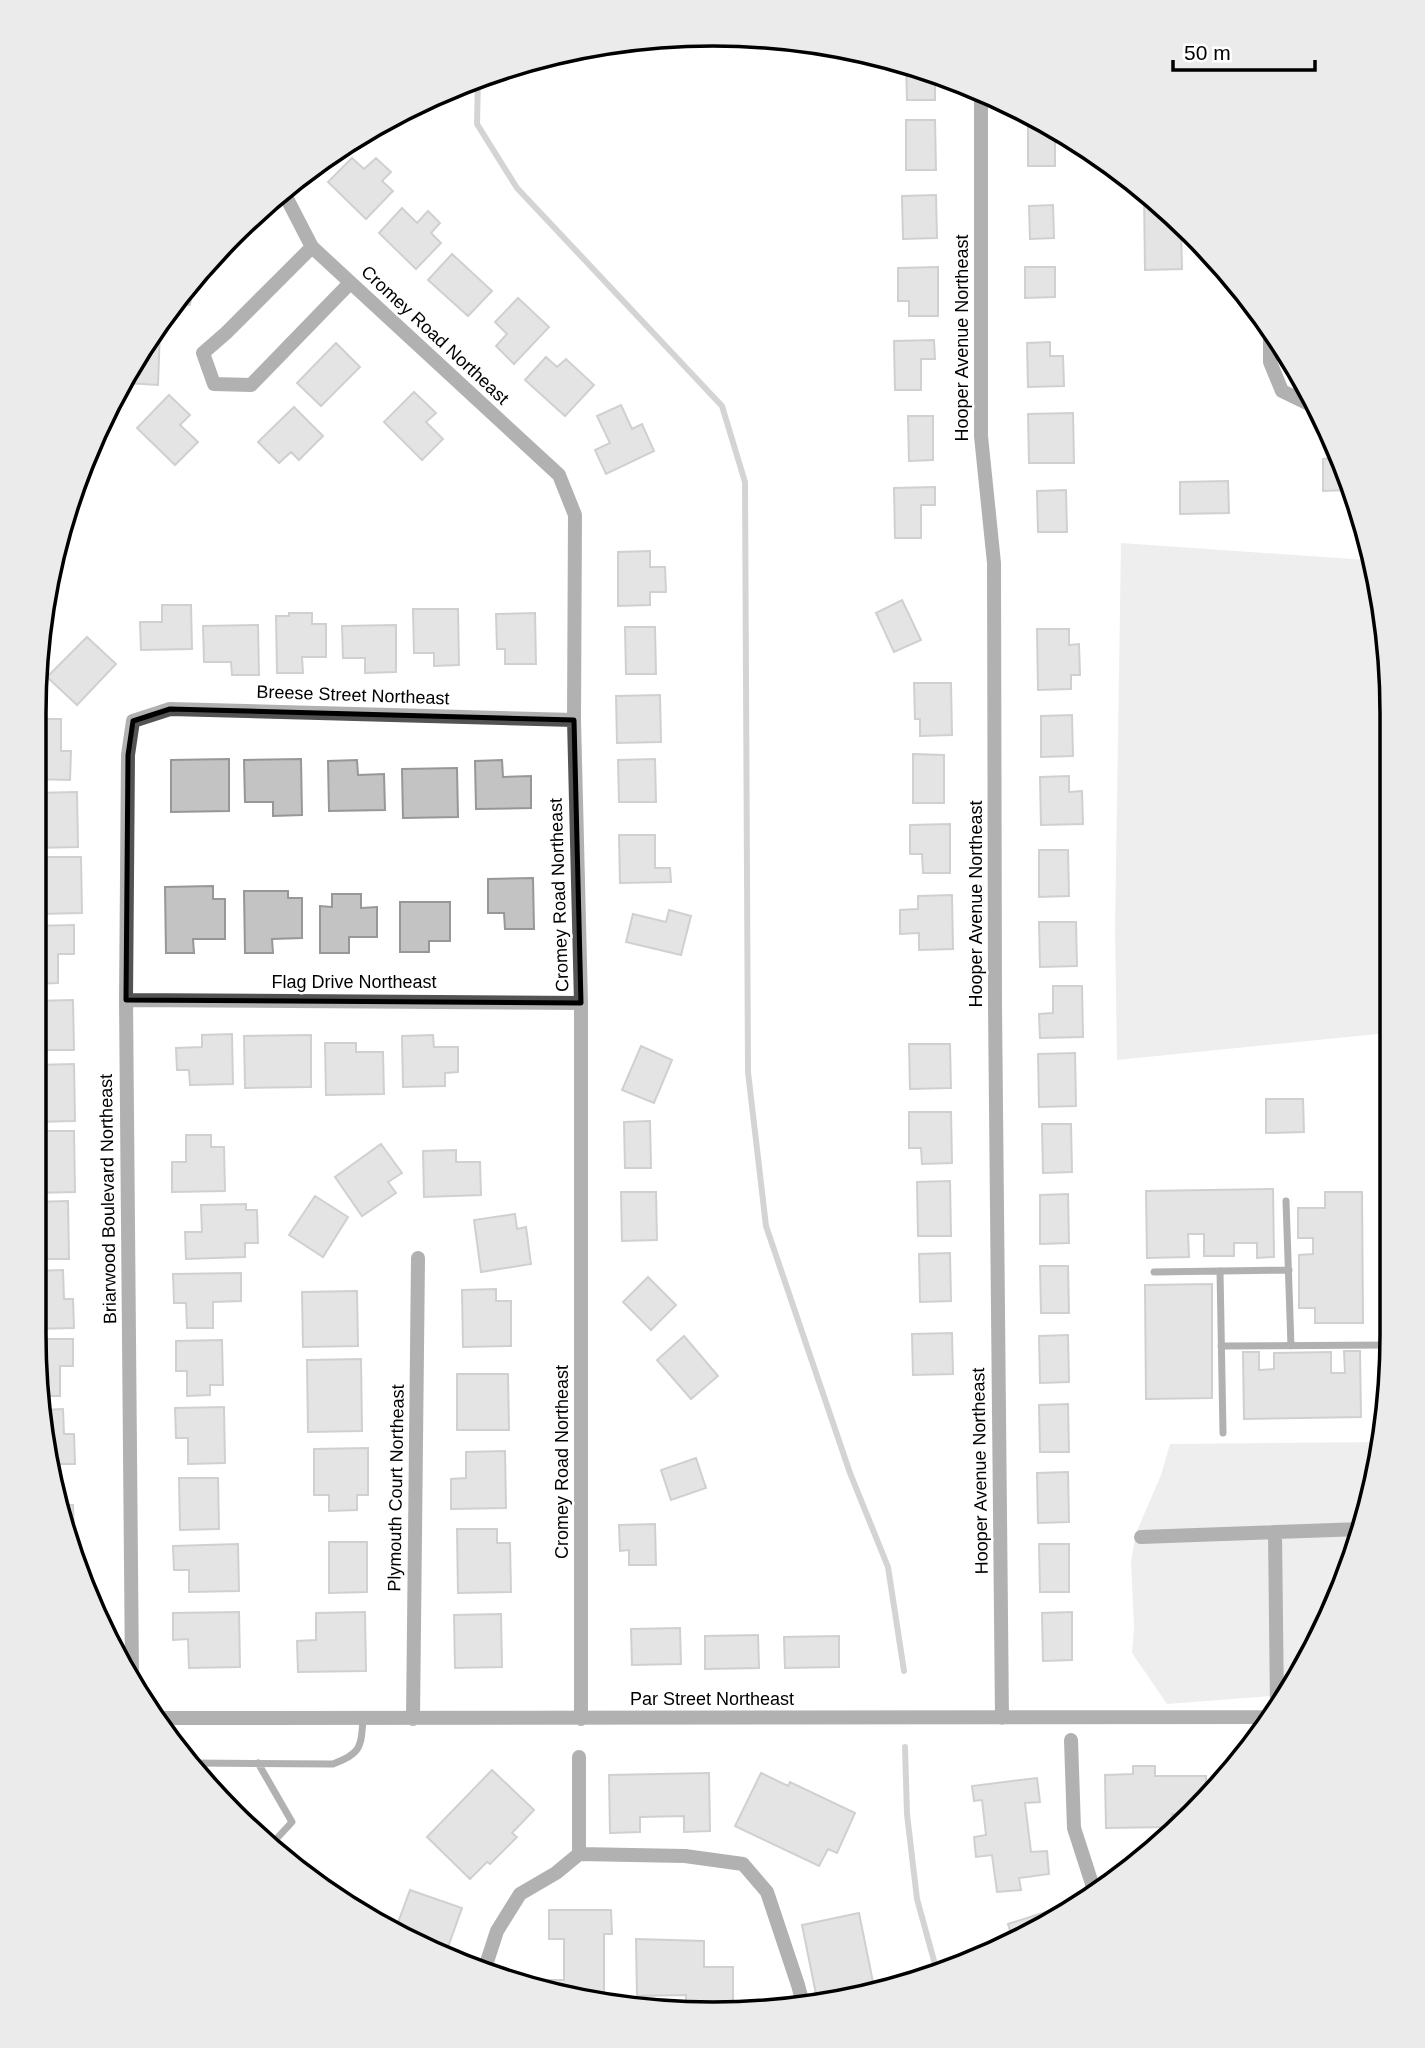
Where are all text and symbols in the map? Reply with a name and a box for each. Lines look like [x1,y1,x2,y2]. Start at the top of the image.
scale bar [1173,28,1315,72]
text: 50 m [1184,41,1231,64]
street label: Hooper Avenue Northeast [952,235,972,441]
street label: Cromey Road Northeast [357,262,513,408]
street label: Breese Street Northeast [256,682,450,708]
street label: Cromey Road Northeast [546,798,572,992]
street label: Hooper Avenue Northeast [966,801,986,1007]
street label: Flag Drive Northeast [271,972,437,992]
street label: Briarwood Boulevard Northeast [96,1074,120,1324]
street label: Cromey Road Northeast [552,1365,572,1559]
street label: Hooper Avenue Northeast [968,1367,992,1575]
street label: Plymouth Court Northeast [384,1384,408,1592]
street label: Par Street Northeast [630,1689,794,1709]

